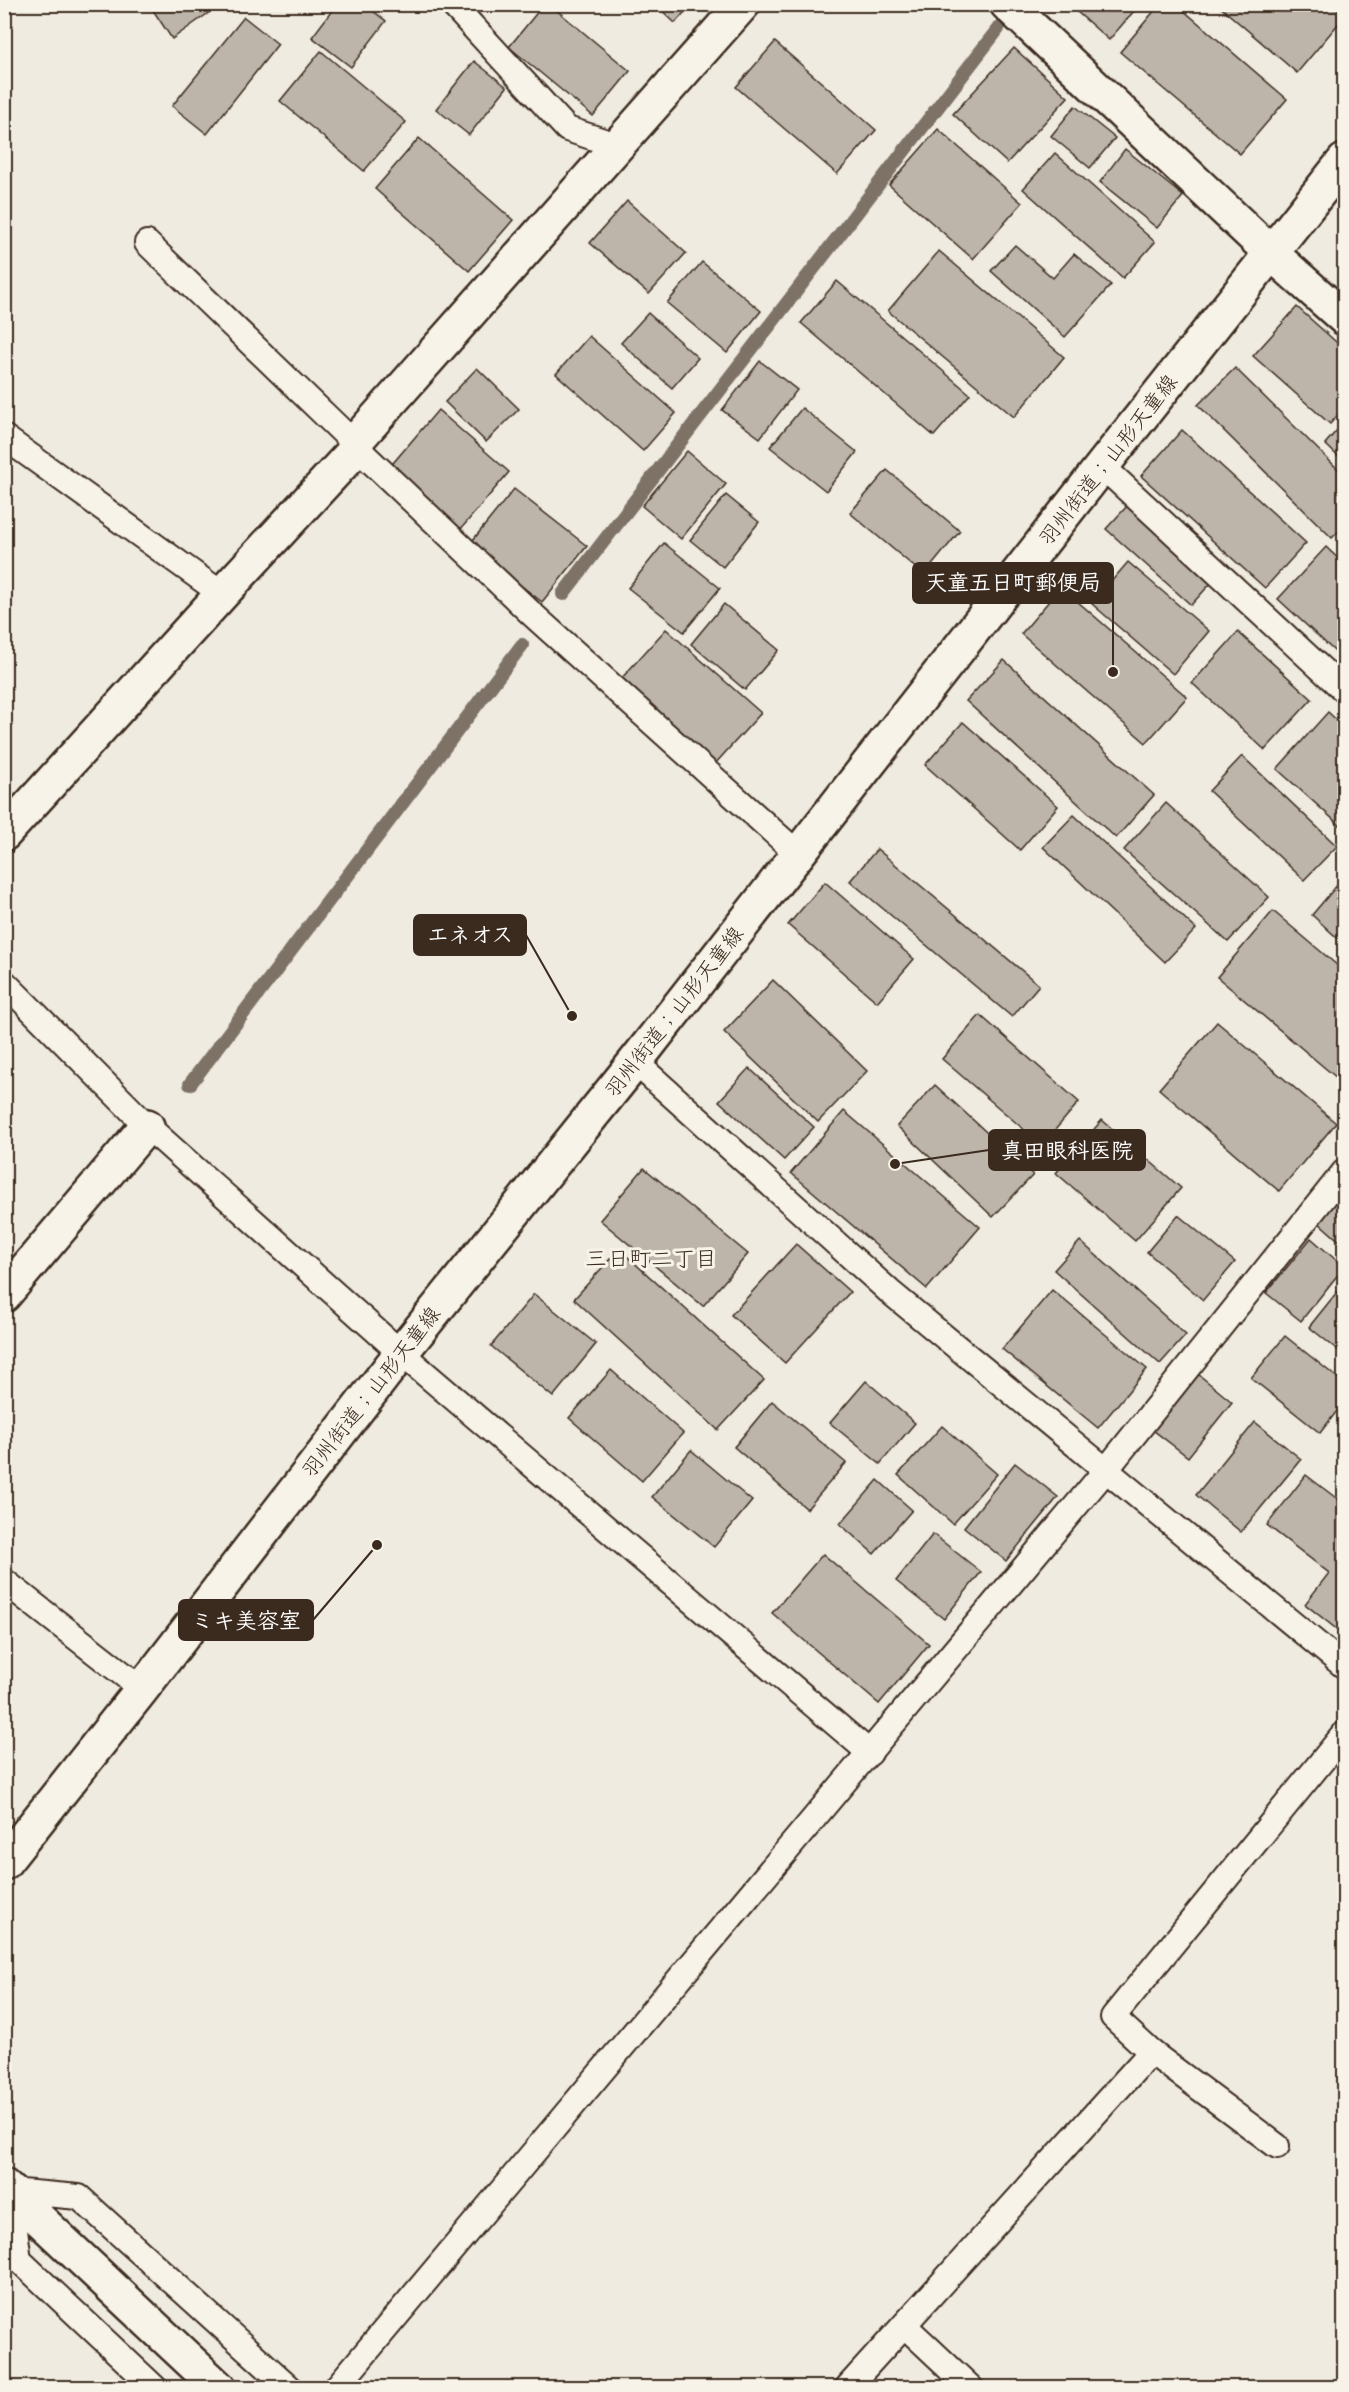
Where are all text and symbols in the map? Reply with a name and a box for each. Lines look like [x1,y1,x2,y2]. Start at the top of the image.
street label: 羽州街道；山形天童線 [1034,370,1187,554]
callout: 天童五日町郵便局 [913,563,1113,603]
text: 天童五日町郵便局 [925,570,1101,601]
callout: エネオス [414,915,526,955]
text: エネオス [427,922,513,953]
street label: 羽州街道；山形天童線 [600,922,753,1106]
callout: 真田眼科医院 [989,1130,1145,1170]
text: 真田眼科医院 [1001,1138,1133,1169]
district label: 三日町二丁目 [585,1246,717,1277]
street label: 羽州街道；山形天童線 [297,1302,450,1486]
callout: ミキ美容室 [179,1600,313,1640]
text: ミキ美容室 [191,1608,301,1639]

